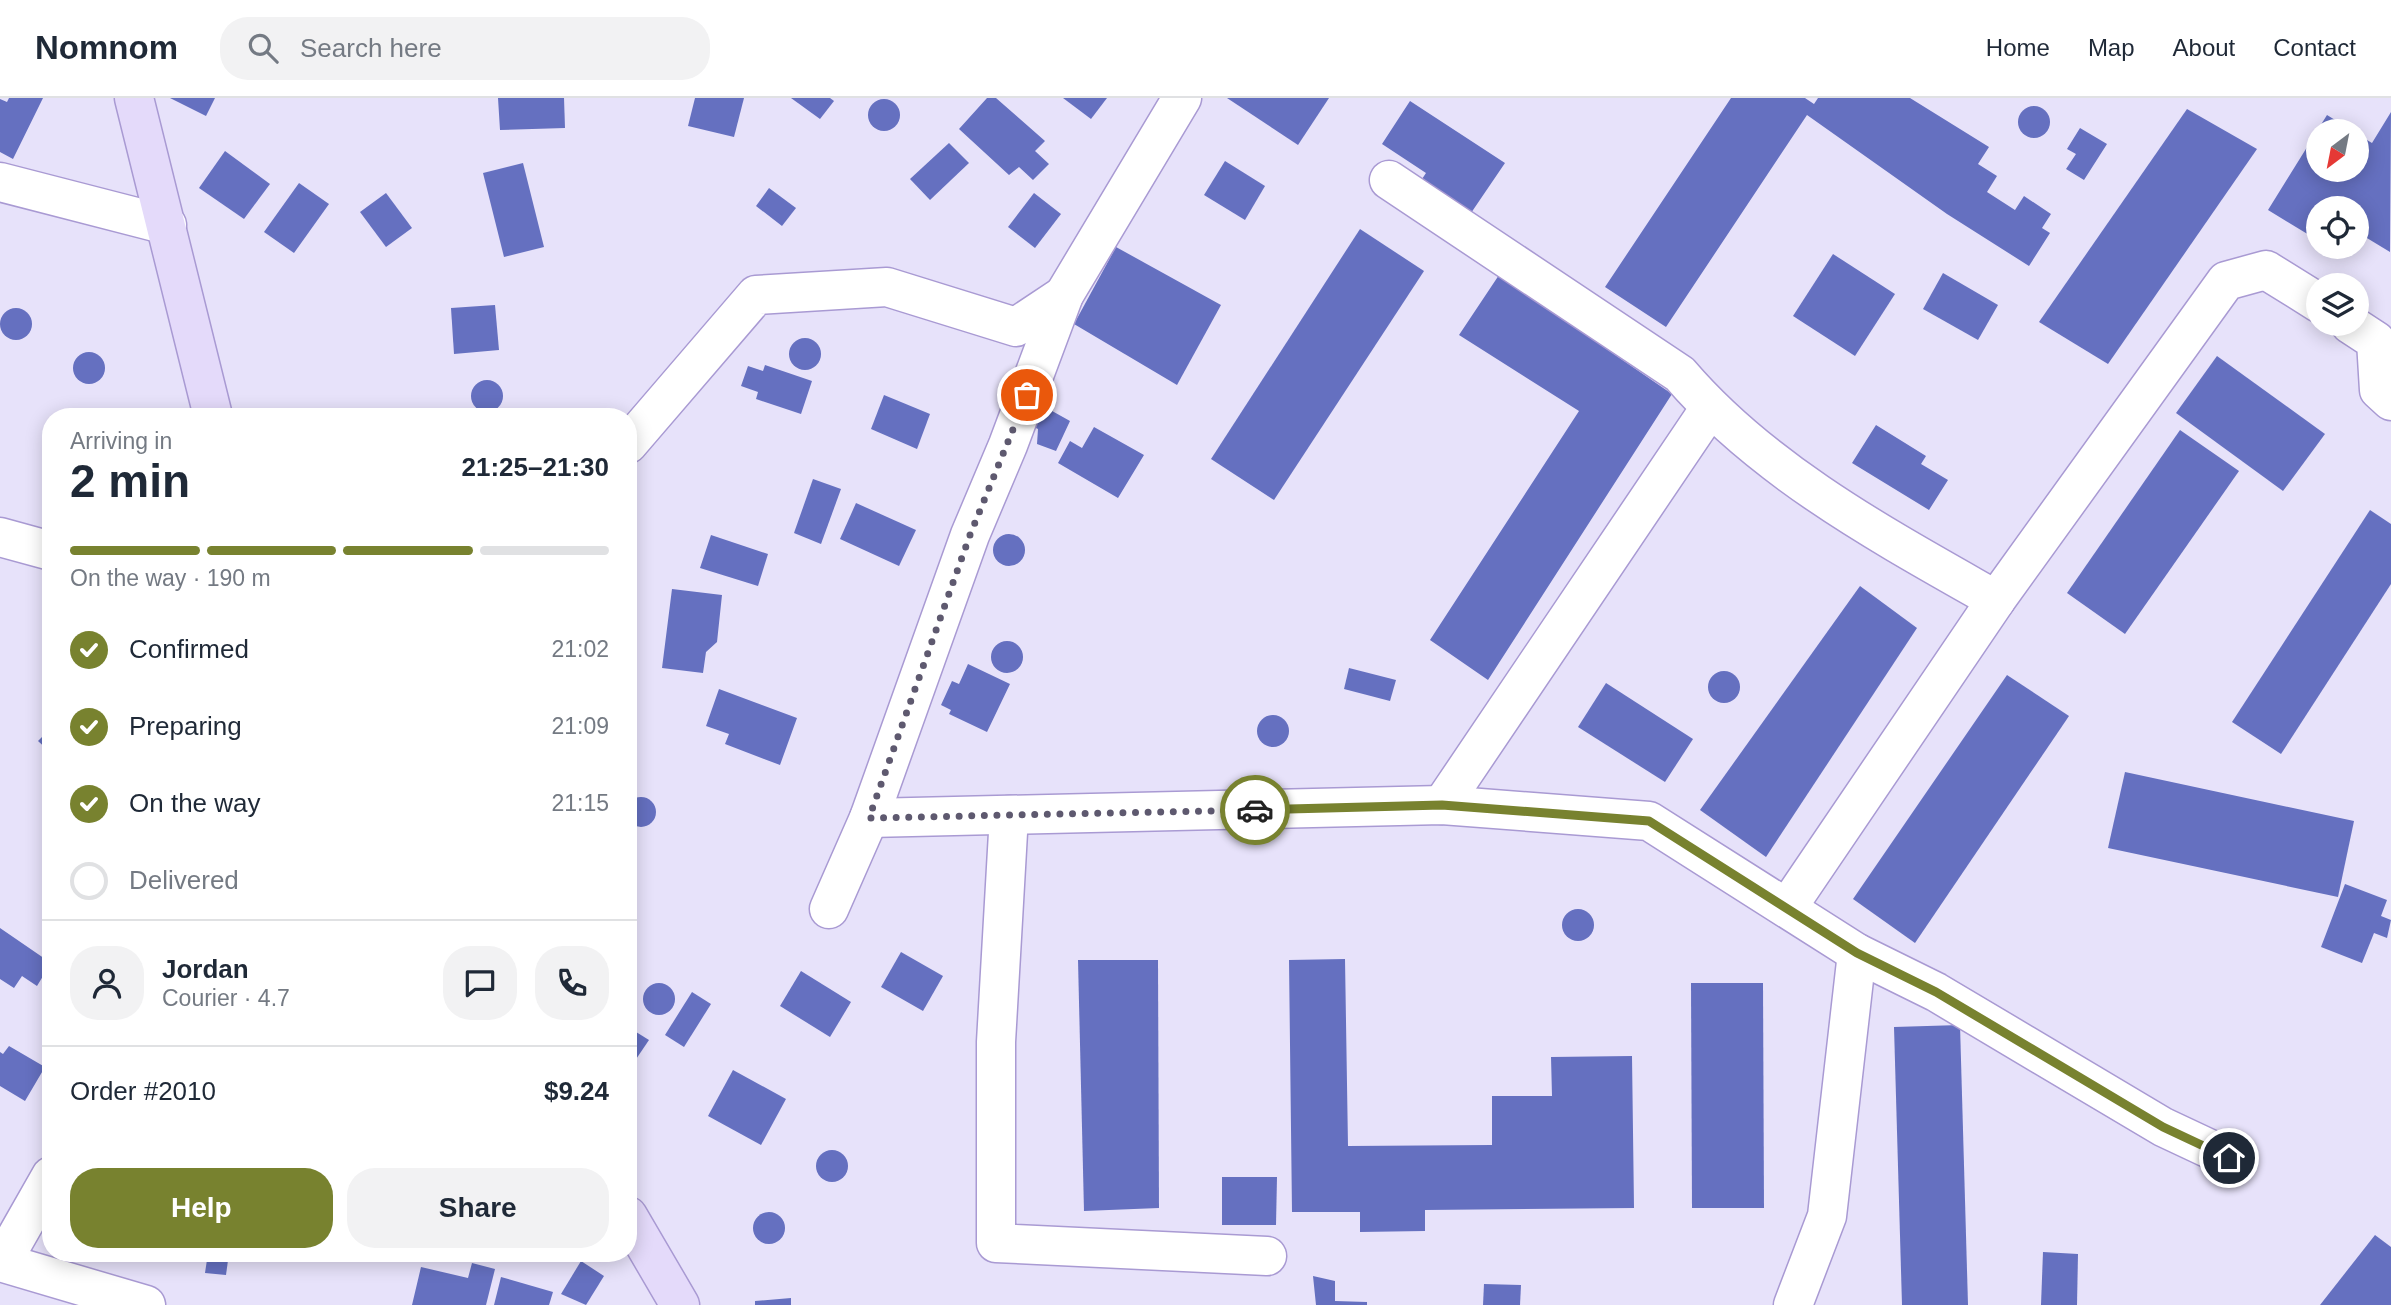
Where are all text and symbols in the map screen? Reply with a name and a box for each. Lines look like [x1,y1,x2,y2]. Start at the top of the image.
search box [220,17,710,80]
text: Nomnom [35,29,178,66]
icon: search [244,29,282,67]
text: Search here [300,33,442,63]
text: Home [1986,34,2050,61]
text: Map [2088,34,2135,61]
text: About [2173,34,2235,61]
text: Contact [2273,34,2356,61]
north arrow [2306,119,2370,182]
map controls [2306,119,2369,336]
button: locate [2306,196,2369,259]
button: layers [2306,273,2369,336]
pin [997,365,1057,425]
icon: bag [1008,376,1046,414]
text: Arriving in [70,428,172,454]
text: 21:25–21:30 [462,452,609,482]
text: 2 min [70,455,190,507]
text: On the way · 190 m [70,565,271,591]
icon: check [70,631,108,669]
text: Confirmed [129,634,249,664]
text: 21:02 [551,636,609,662]
icon: check [70,708,108,746]
text: Preparing [129,711,242,741]
text: 21:09 [551,713,609,739]
courier [1220,775,1290,845]
icon: check [70,785,108,823]
text: On the way [129,788,261,818]
text: 21:15 [551,790,609,816]
icon: car [1236,791,1274,829]
text: Delivered [129,865,239,895]
button: person [70,946,144,1020]
button: chat [443,946,517,1020]
button: phone [535,946,609,1020]
text: Jordan [162,954,249,984]
text: Courier · 4.7 [162,985,290,1011]
text: Order #2010 [70,1076,216,1106]
text: $9.24 [544,1076,609,1106]
pin [2199,1128,2259,1188]
icon: home [2210,1139,2248,1177]
button: Help [70,1168,333,1248]
button: Share [347,1168,609,1248]

